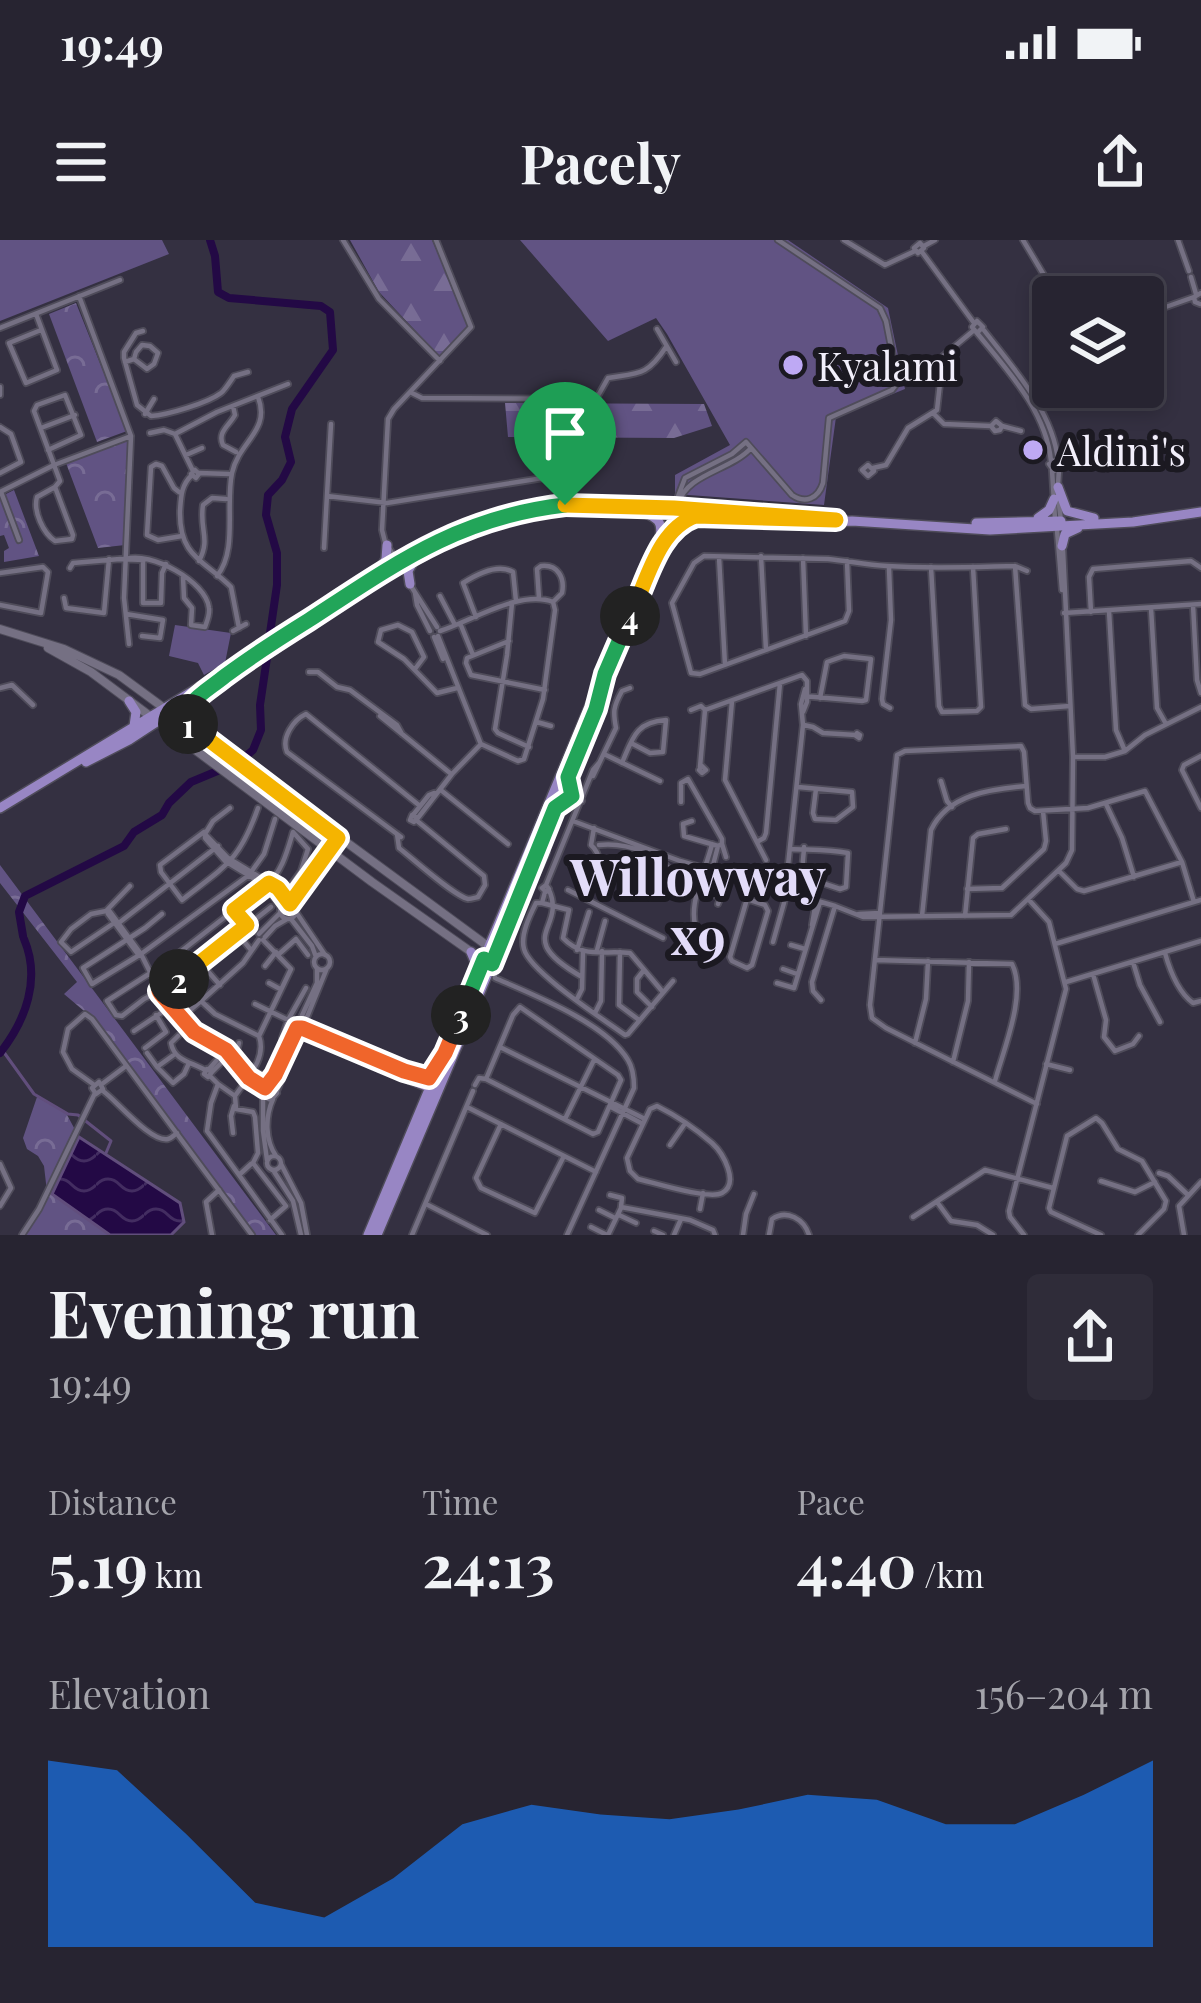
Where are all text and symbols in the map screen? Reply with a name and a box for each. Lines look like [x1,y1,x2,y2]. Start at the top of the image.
text: 19:49 [60,12,164,72]
text: Pacely [520,126,681,198]
icon: menu [48,129,114,195]
icon: share [1087,129,1153,195]
map controls [1032,276,1164,408]
button: layers [1032,276,1164,408]
place label: Kyalami [817,339,958,391]
marker: Kyalami [780,352,806,378]
pin [514,382,616,505]
icon: arrive [532,400,598,466]
place label: Aldini's [1056,424,1186,476]
marker: Aldini's [1020,437,1046,463]
pin: 4 [600,586,660,646]
text: 4 [621,594,639,638]
pin: 1 [158,694,218,754]
text: 1 [182,702,194,746]
district label: Willowway x9 [569,841,826,968]
pin: 2 [149,949,209,1009]
text: 2 [170,957,188,1001]
pin: 3 [431,985,491,1045]
text: 3 [453,993,469,1037]
text: Evening run [48,1267,420,1355]
button: share [1027,1274,1153,1400]
text: 19:49 [48,1356,132,1408]
text: Distance [48,1479,177,1523]
text: Time [422,1479,499,1523]
text: Pace [797,1479,865,1523]
text: 5.19 [48,1523,148,1603]
text: 24:13 [422,1523,555,1603]
text: 4:40 [797,1523,916,1603]
text: km [148,1552,203,1596]
text: /km [916,1552,984,1596]
text: Elevation [48,1667,210,1719]
text: 156–204 m [975,1667,1153,1719]

